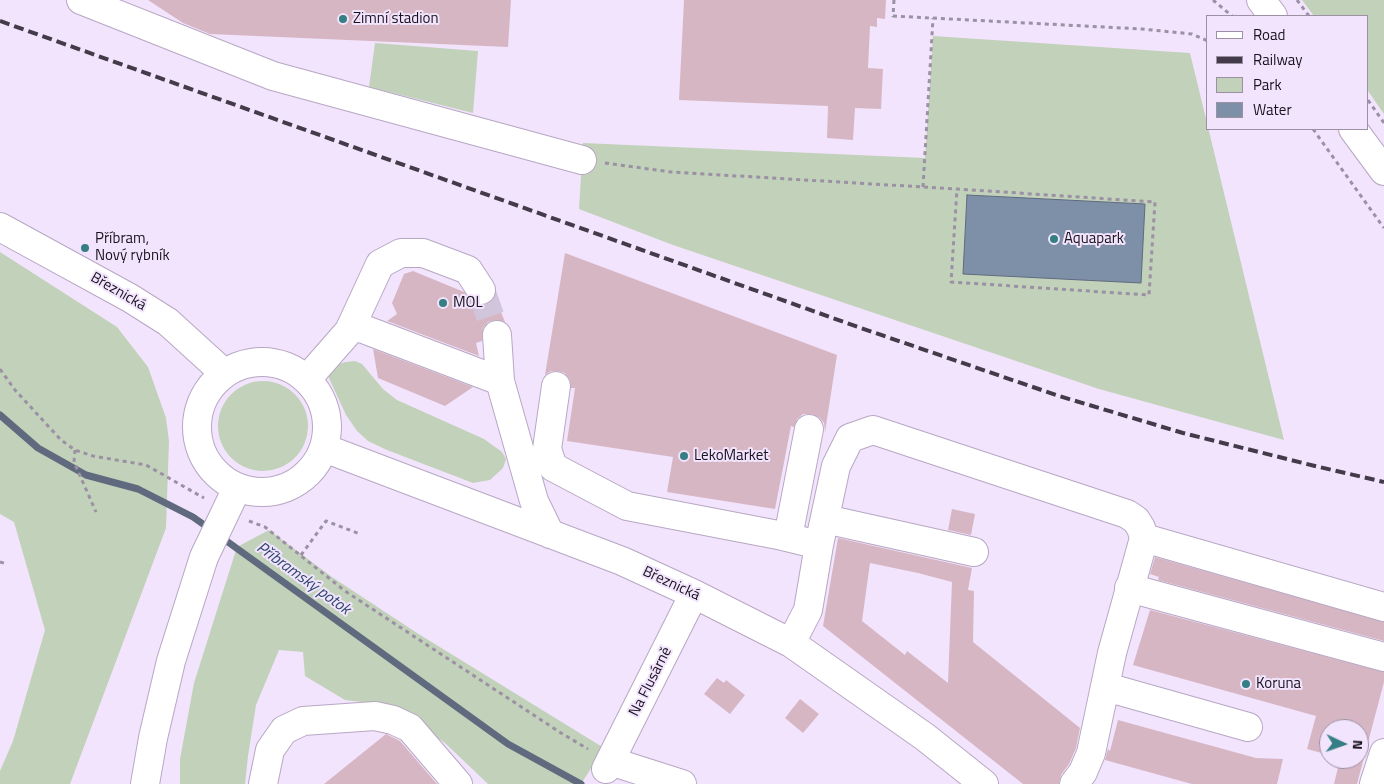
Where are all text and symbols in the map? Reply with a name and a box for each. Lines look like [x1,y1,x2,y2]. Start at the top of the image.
place label: Zimní stadion [353,10,438,28]
marker: Zimní stadion [337,13,349,25]
legend [1206,15,1369,130]
text: Road [1253,23,1285,46]
text: Railway [1253,48,1303,71]
text: Park [1253,73,1282,96]
text: Water [1253,98,1292,121]
place label: Příbram, Nový rybník [95,230,170,265]
place label: Aquapark [1064,230,1124,248]
marker: Aquapark [1048,233,1060,245]
marker: Příbram, Nový rybník [79,242,91,254]
street label: Březnická [87,269,149,315]
place label: MOL [453,294,483,312]
marker: MOL [437,297,449,309]
place label: LekoMarket [694,447,769,465]
marker: LekoMarket [678,450,690,462]
water label: Příbramský potok [252,539,354,619]
street label: Březnická [639,563,703,605]
street label: Na Flusárně [626,644,676,720]
place label: Koruna [1256,675,1301,693]
marker: Koruna [1240,678,1252,690]
north arrow [1319,719,1369,769]
text: N [1348,739,1369,750]

